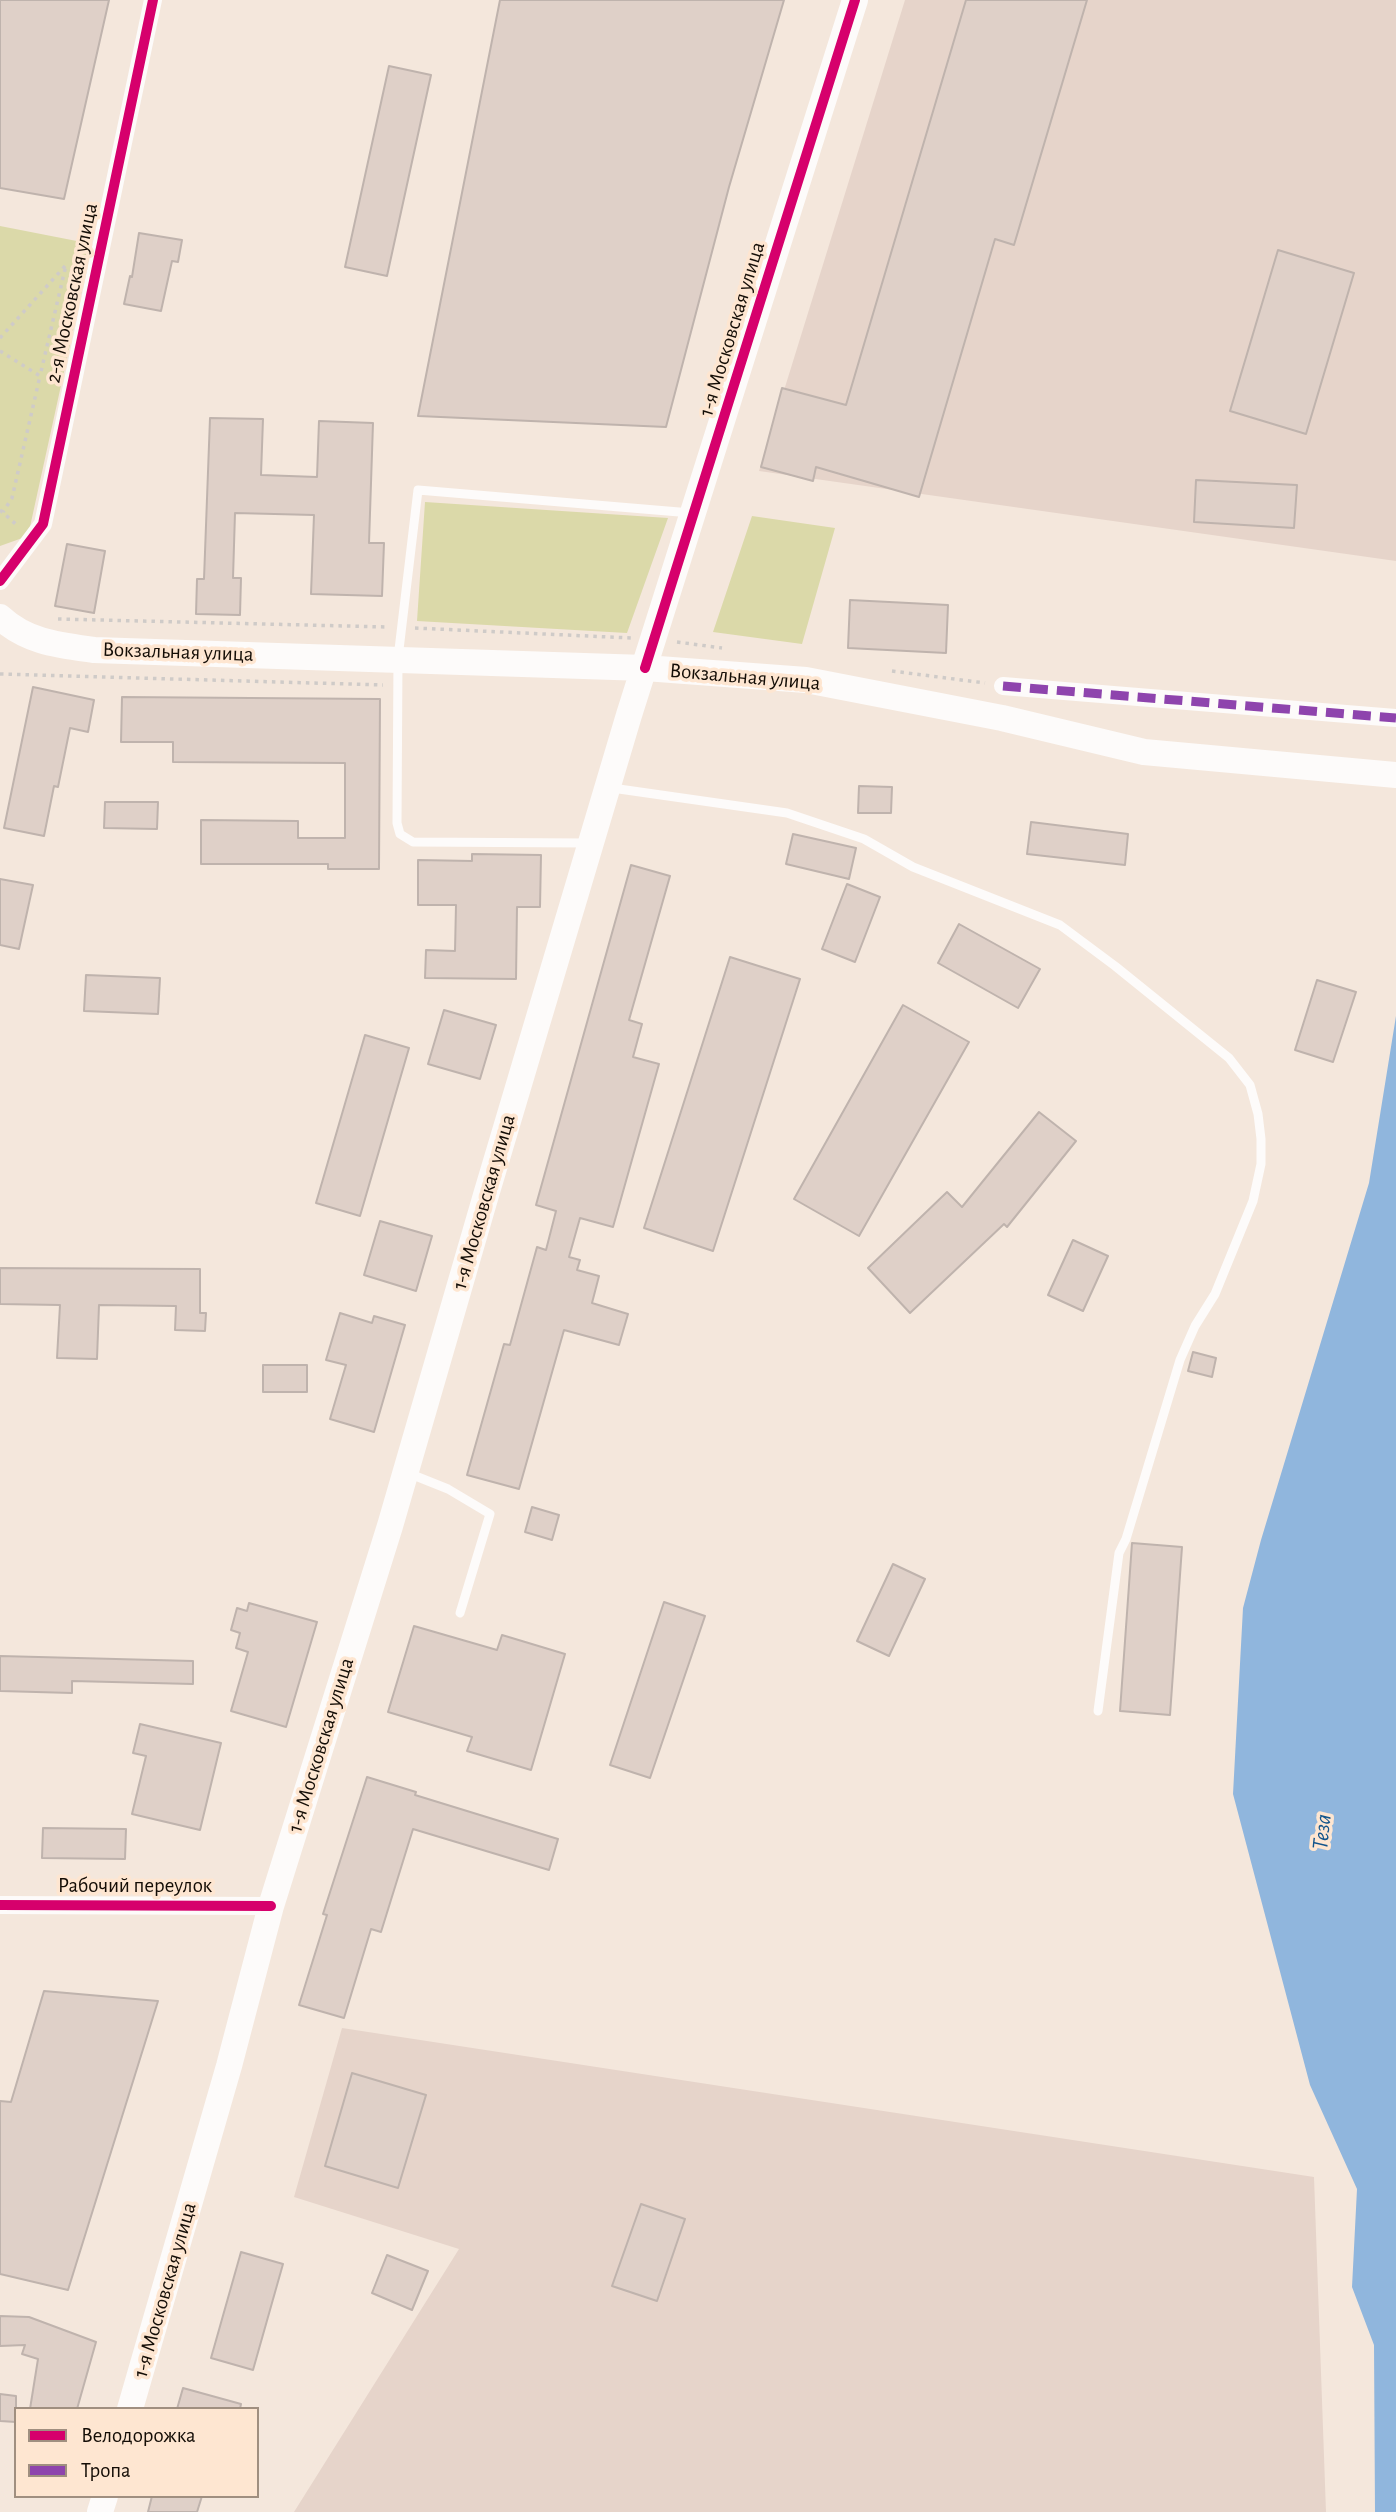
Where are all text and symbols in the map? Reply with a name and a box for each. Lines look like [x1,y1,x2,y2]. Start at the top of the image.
street label: 2-я Московская улица [41,201,103,385]
street label: 1-я Московская улица [693,239,771,419]
street label: Вокзальная улица [102,637,254,667]
street label: Вокзальная улица [668,658,822,696]
street label: 1-я Московская улица [447,1111,521,1293]
street label: 1-я Московская улица [282,1655,360,1835]
water label: Теза [1306,1813,1338,1851]
street label: Рабочий переулок [58,1873,212,1899]
street label: 1-я Московская улица [128,2199,202,2381]
legend [14,2407,259,2498]
text: Велодорожка [81,2425,196,2446]
text: Тропа [81,2460,131,2481]

